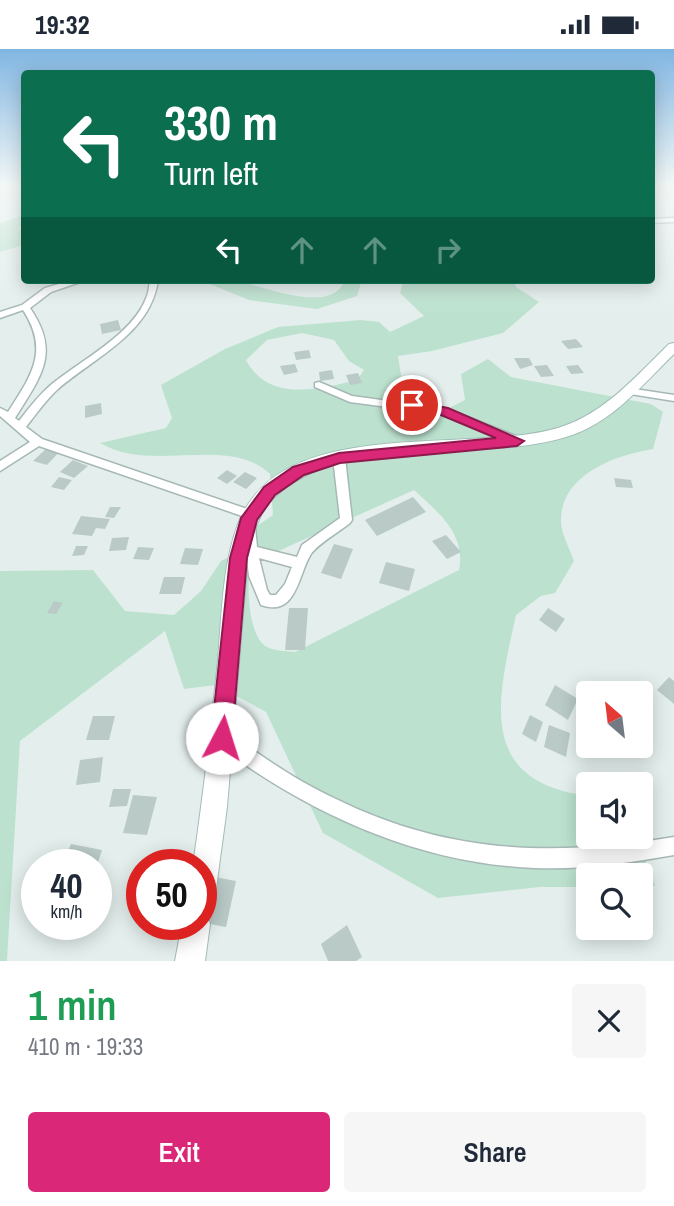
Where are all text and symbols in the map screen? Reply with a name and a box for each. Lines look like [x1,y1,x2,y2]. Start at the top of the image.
text: 19:32 [35,7,90,42]
text: 330 m [164,89,278,155]
icon: left [49,98,140,189]
text: Turn left [164,152,258,195]
icon: left [210,231,248,269]
icon: ahead [283,231,321,269]
icon: ahead [356,231,394,269]
icon: right [429,231,467,269]
pin [382,375,442,435]
icon: arrive [393,386,431,424]
north arrow [576,681,653,758]
map controls [576,681,653,940]
position arrow [185,701,259,775]
button: sound [576,772,653,849]
speed limit sign: 50 [126,849,217,940]
text: 40 [51,862,82,909]
button: search [576,863,653,940]
text: km/h [51,899,83,924]
text: 1 min [28,977,117,1033]
button: close [572,984,646,1058]
text: 410 m · 19:33 [28,1031,143,1062]
button: Exit [28,1112,330,1192]
button: Share [344,1112,646,1192]

